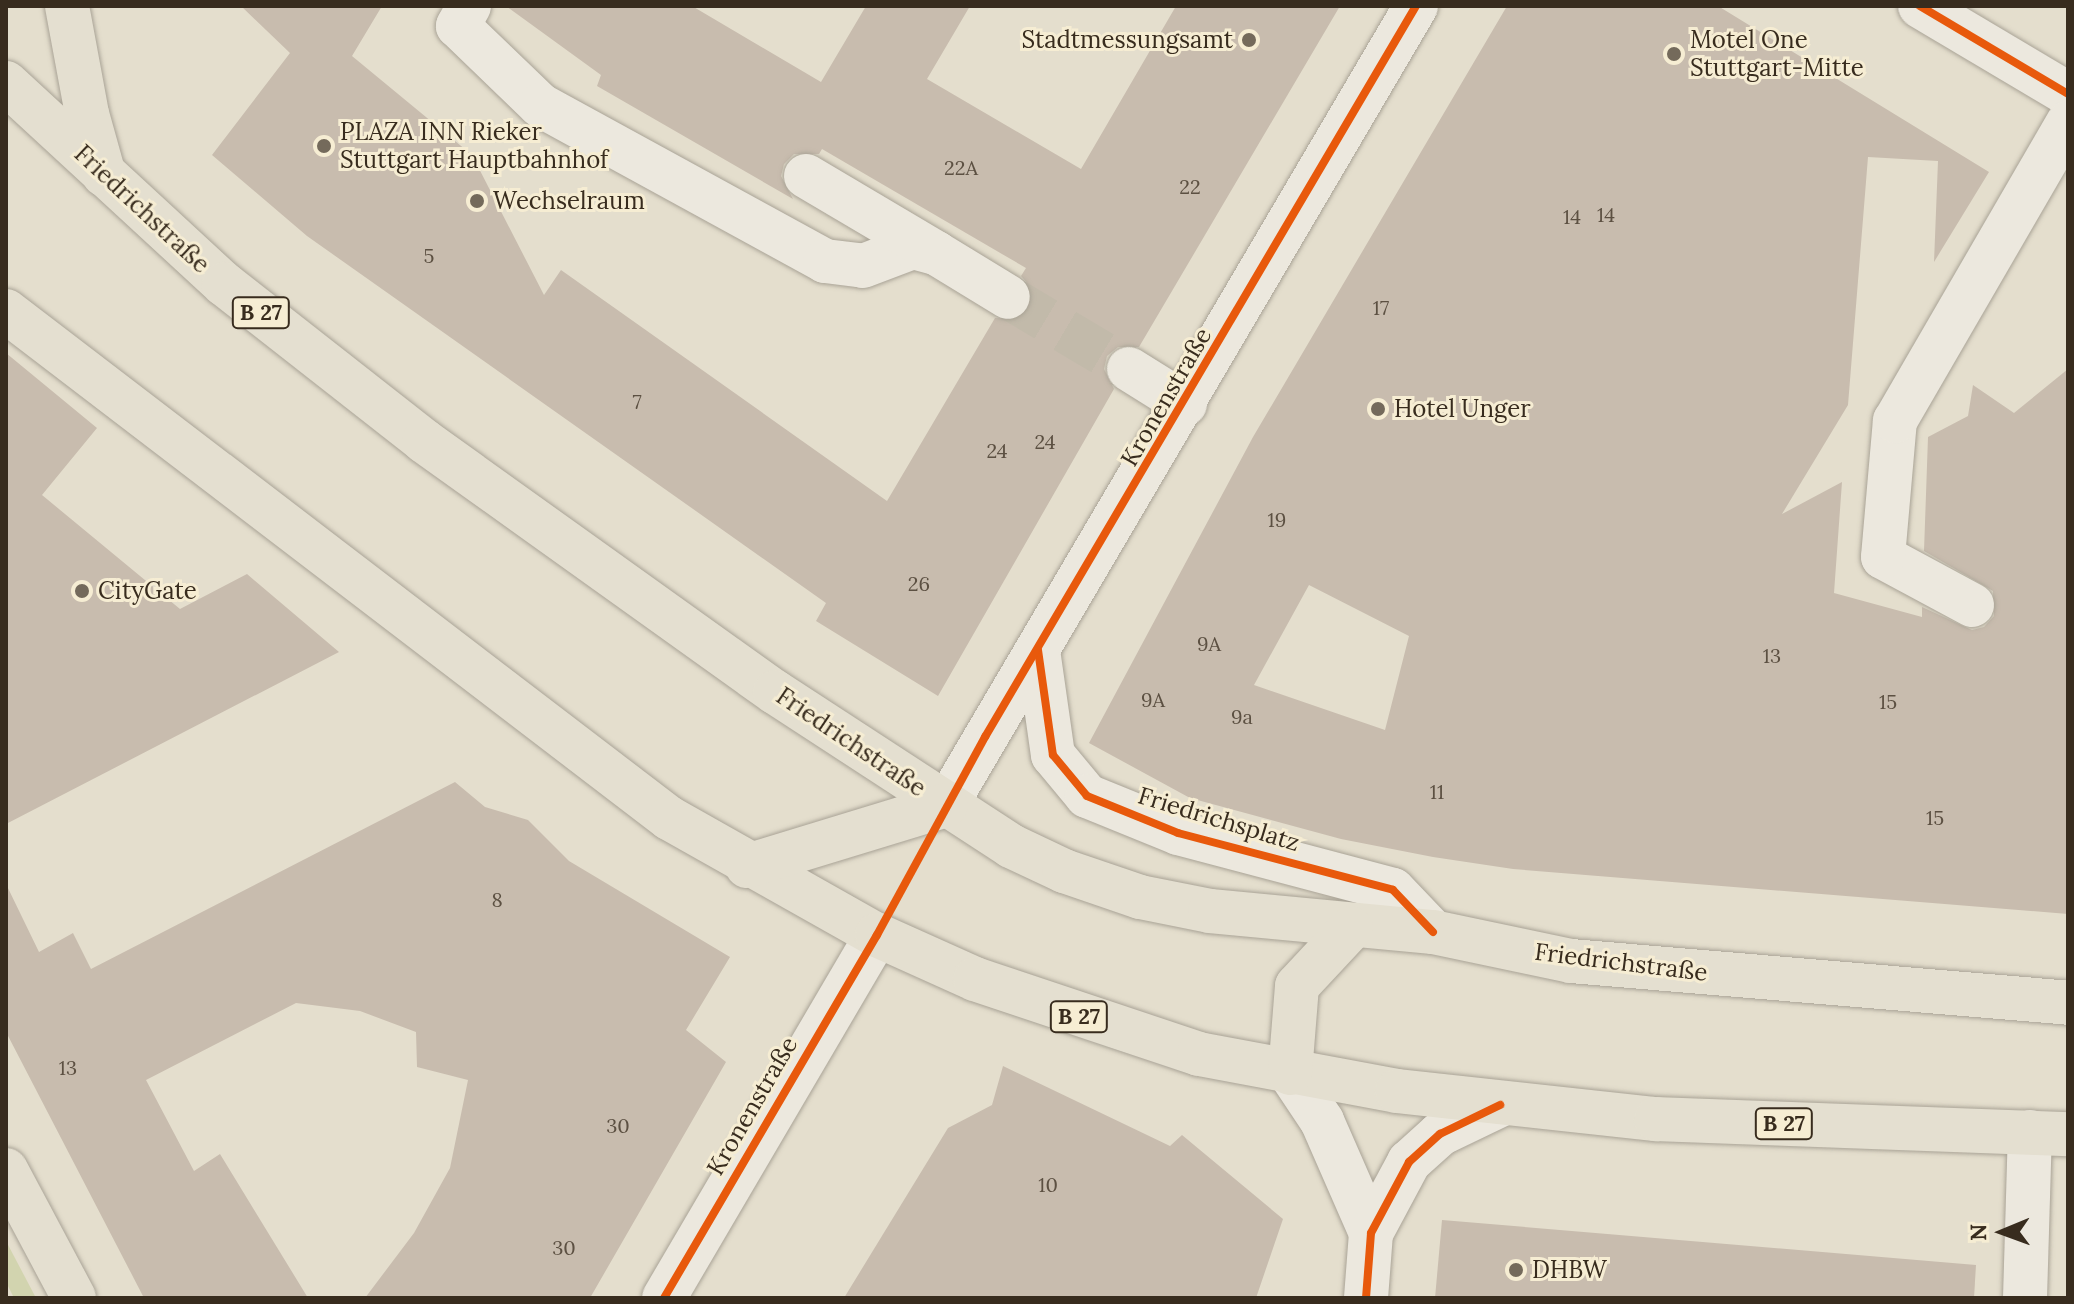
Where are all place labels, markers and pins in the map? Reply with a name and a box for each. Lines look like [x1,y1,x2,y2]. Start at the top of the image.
place label: Stadtmessungsamt [1021,26,1233,54]
place label: Motel One Stuttgart-Mitte [1690,26,1864,82]
marker: Stadtmessungsamt [1240,31,1258,49]
marker: Motel One Stuttgart-Mitte [1665,45,1683,63]
place label: PLAZA INN Rieker Stuttgart Hauptbahnhof [340,118,608,174]
marker: PLAZA INN Rieker Stuttgart Hauptbahnhof [315,137,333,155]
place label: Wechselraum [493,187,645,215]
marker: Wechselraum [468,192,486,210]
place label: Hotel Unger [1394,395,1531,423]
marker: Hotel Unger [1369,400,1387,418]
place label: CityGate [98,577,197,605]
marker: CityGate [73,582,91,600]
place label: DHBW [1532,1256,1607,1284]
marker: DHBW [1507,1261,1525,1279]

